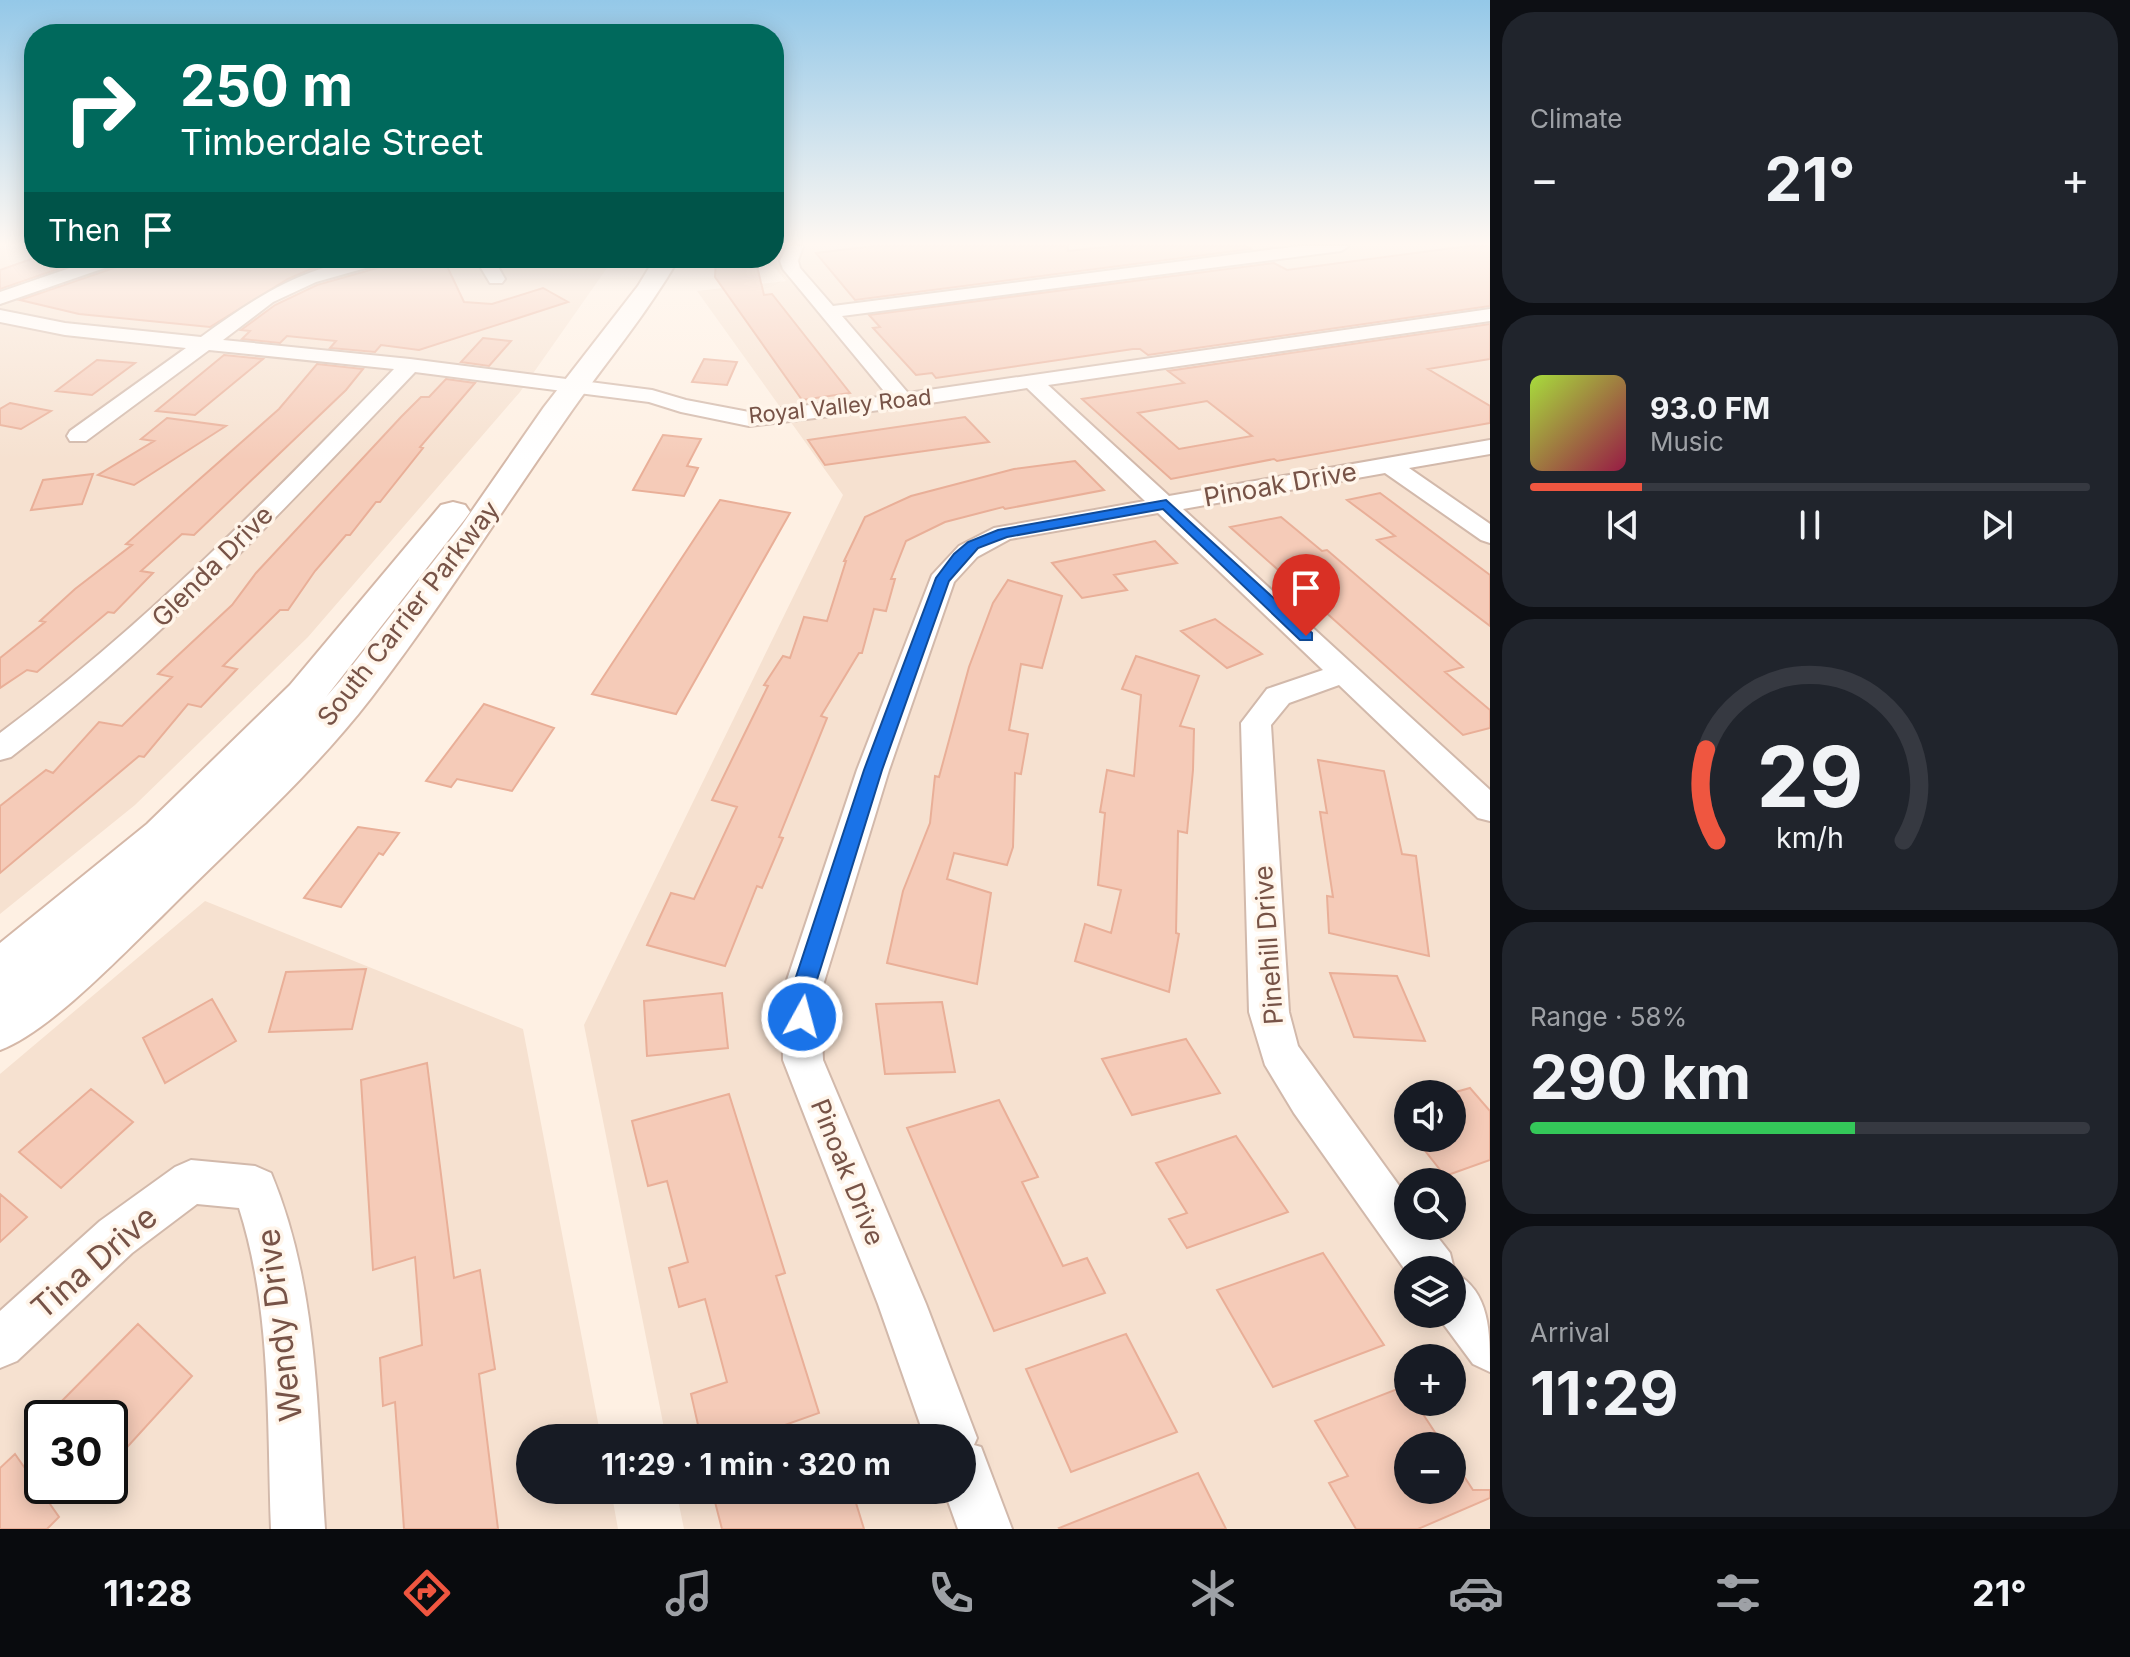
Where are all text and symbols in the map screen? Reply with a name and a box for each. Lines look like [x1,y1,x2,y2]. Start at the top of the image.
text: 250 m [180,52,353,120]
icon: right [48,56,152,160]
text: Climate [1530,103,1622,134]
text: Timberdale Street [180,120,483,164]
text: 21° [1764,143,1856,215]
text: − [1530,152,1559,206]
text: + [2061,152,2090,206]
icon: arrive [136,208,180,252]
text: Then [48,212,120,248]
street label: Royal Valley Road [747,383,933,429]
text: 93.0 FM [1650,390,1770,426]
text: Music [1650,426,1724,457]
street label: Pinoak Drive [1201,455,1359,513]
street label: South Carrier Parkway [310,494,506,732]
street label: Glenda Drive [145,499,279,633]
icon: previous [1601,503,1645,547]
icon: pause [1788,503,1832,547]
icon: next [1975,503,2019,547]
pin [1272,554,1340,636]
icon: arrive [1284,566,1328,610]
text: 29 [1757,725,1863,826]
text: km/h [1776,820,1844,855]
street label: Pinehill Drive [1247,864,1289,1026]
position arrow [760,975,844,1059]
text: Range · 58% [1530,1001,1687,1032]
text: 290 km [1530,1041,1751,1113]
map controls [1394,1080,1466,1504]
button: sound [1394,1080,1466,1152]
street label: Pinoak Drive [805,1094,891,1250]
button: search [1394,1168,1466,1240]
street label: Tina Drive [23,1197,165,1327]
street label: Wendy Drive [248,1227,310,1423]
button: layers [1394,1256,1466,1328]
text: Arrival [1530,1317,1610,1348]
button: + [1394,1344,1466,1416]
text: 11:29 [1530,1357,1679,1429]
speed limit sign: 30 [24,1400,128,1504]
button: − [1394,1432,1466,1504]
text: 11:29 · 1 min · 320 m [601,1446,891,1482]
icon: directions [399,1565,455,1621]
icon: music [661,1565,717,1621]
icon: phone [923,1565,979,1621]
icon: climate [1185,1565,1241,1621]
icon: car [1448,1565,1504,1621]
icon: filters [1710,1565,1766,1621]
text: 11:28 [103,1571,192,1615]
text: 21° [1972,1571,2027,1615]

